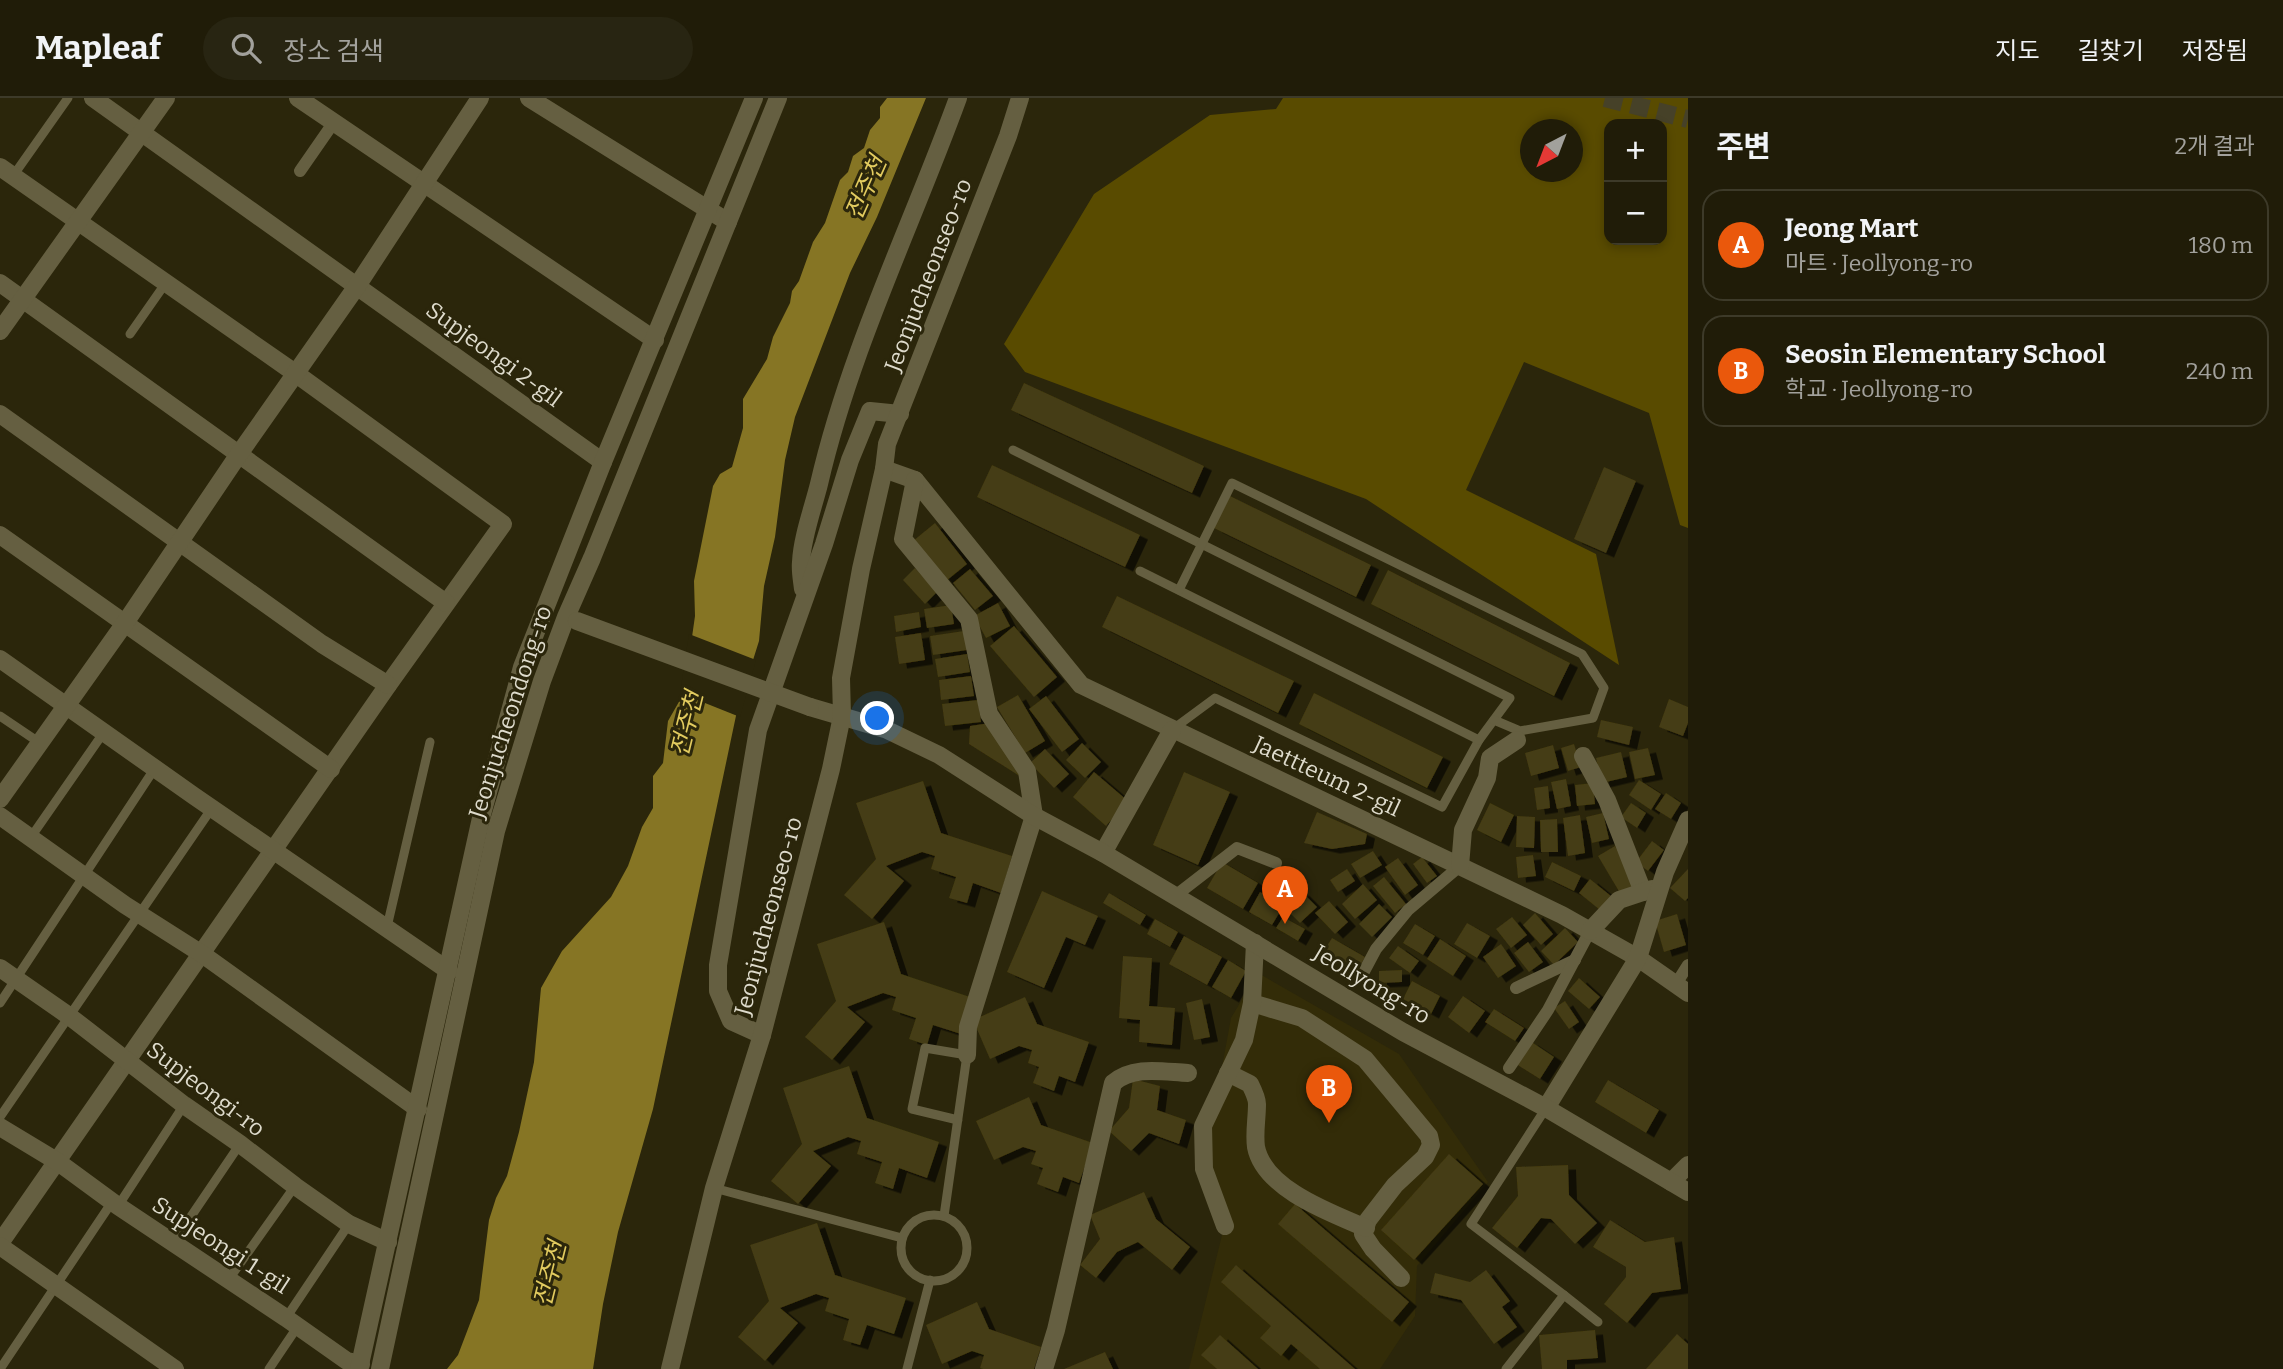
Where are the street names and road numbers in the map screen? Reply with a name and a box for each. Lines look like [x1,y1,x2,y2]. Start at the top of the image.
street label: Jeonjucheonseo-ro [878,175,978,376]
street label: Supjeongi 2-gil [421,295,568,413]
street label: Jeonjucheondong-ro [462,602,558,823]
street label: Jaettteum 2-gil [1248,729,1405,823]
street label: Jeonjucheonseo-ro [728,814,808,1019]
street label: Jeollyong-ro [1307,938,1436,1030]
street label: Supjeongi-ro [141,1036,271,1142]
street label: Supjeongi 1-gil [147,1190,295,1300]

